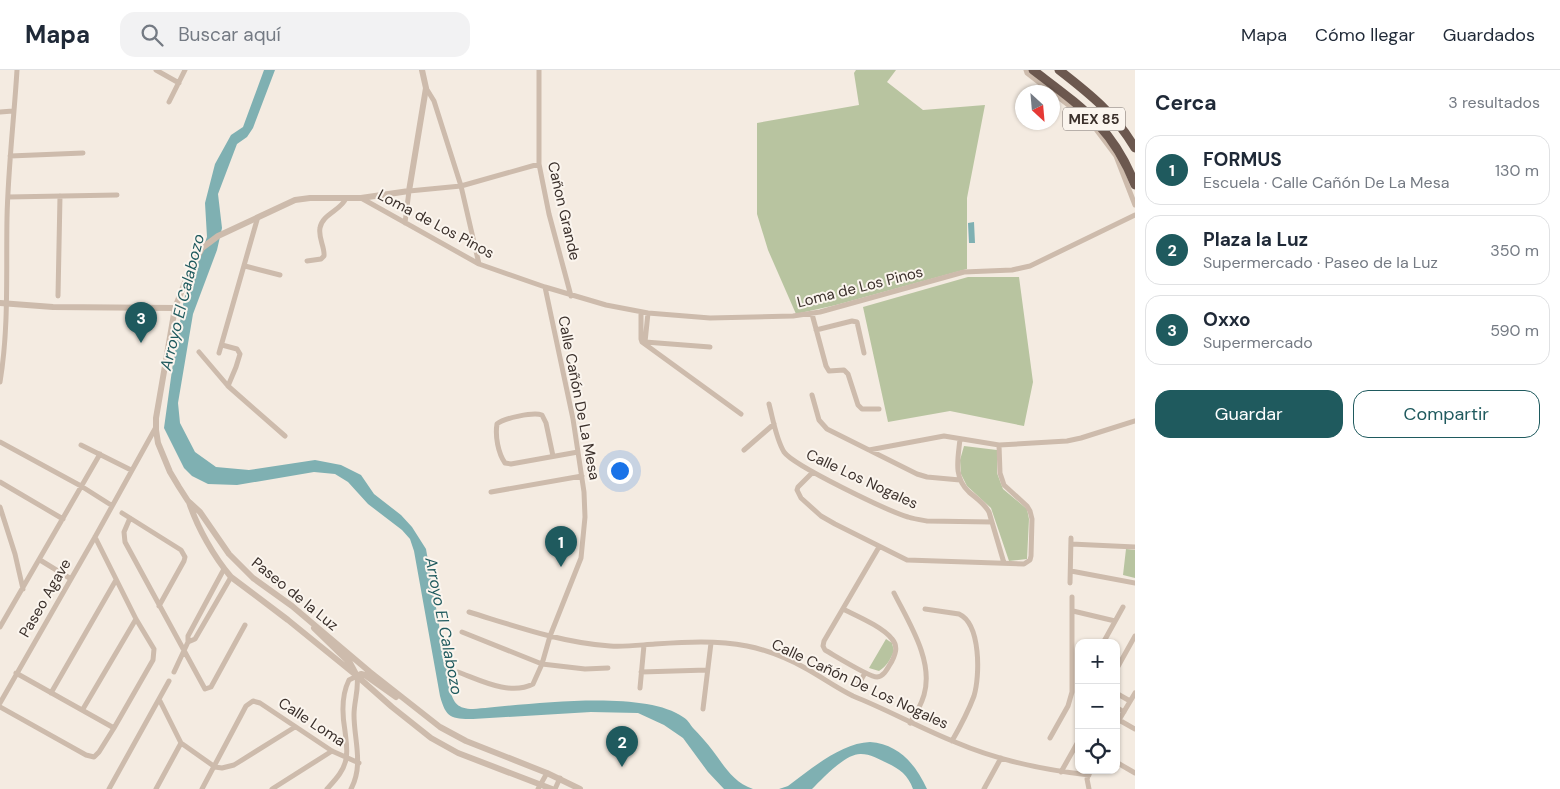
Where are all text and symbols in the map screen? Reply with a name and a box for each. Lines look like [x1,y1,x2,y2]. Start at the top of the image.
search box [120,12,470,57]
text: Mapa [25,19,90,50]
icon: search [138,21,166,49]
text: Buscar aquí [178,22,281,47]
text: Mapa [1241,23,1287,47]
text: Cómo llegar [1315,23,1415,47]
text: Guardados [1443,23,1535,47]
north arrow [1015,85,1060,130]
text: Cerca [1155,89,1217,117]
text: 3 resultados [1448,92,1540,113]
road number: MEX 85 [1063,108,1125,131]
text: FORMUS [1203,147,1282,172]
street label: Cañon Grande [543,160,585,262]
text: 1 [1169,160,1175,181]
text: 130 m [1495,160,1539,181]
text: Escuela · Calle Cañón De La Mesa [1203,172,1449,193]
street label: Loma de Los Pinos [374,185,498,263]
text: Plaza la Luz [1203,227,1308,252]
water label: Arroyo El Calabozo [155,232,209,373]
text: 2 [1167,240,1177,261]
text: 350 m [1490,240,1539,261]
text: Supermercado · Paseo de la Luz [1203,252,1438,273]
street label: Loma de Los Pinos [795,262,925,312]
pin: 3 [125,302,157,343]
text: Oxxo [1203,307,1251,332]
street label: Calle Cañón De La Mesa [553,314,605,482]
text: 3 [1167,320,1177,341]
text: 590 m [1490,320,1539,341]
text: Supermercado [1203,332,1313,353]
button: Guardar [1155,390,1343,438]
button: Compartir [1353,390,1540,438]
street label: Calle Los Nogales [803,444,921,514]
your location [607,458,633,484]
pin: 1 [545,526,577,567]
street label: Paseo de la Luz [247,553,343,635]
water label: Arroyo El Calabozo [420,554,468,697]
street label: Paseo Agave [14,555,76,641]
street label: Calle Cañón De Los Nogales [768,634,952,734]
map controls [1075,639,1120,774]
button: + [1075,639,1120,684]
button: − [1075,684,1120,729]
street label: Calle Loma [275,693,349,751]
pin: 2 [606,726,638,767]
button: locate [1075,729,1120,774]

